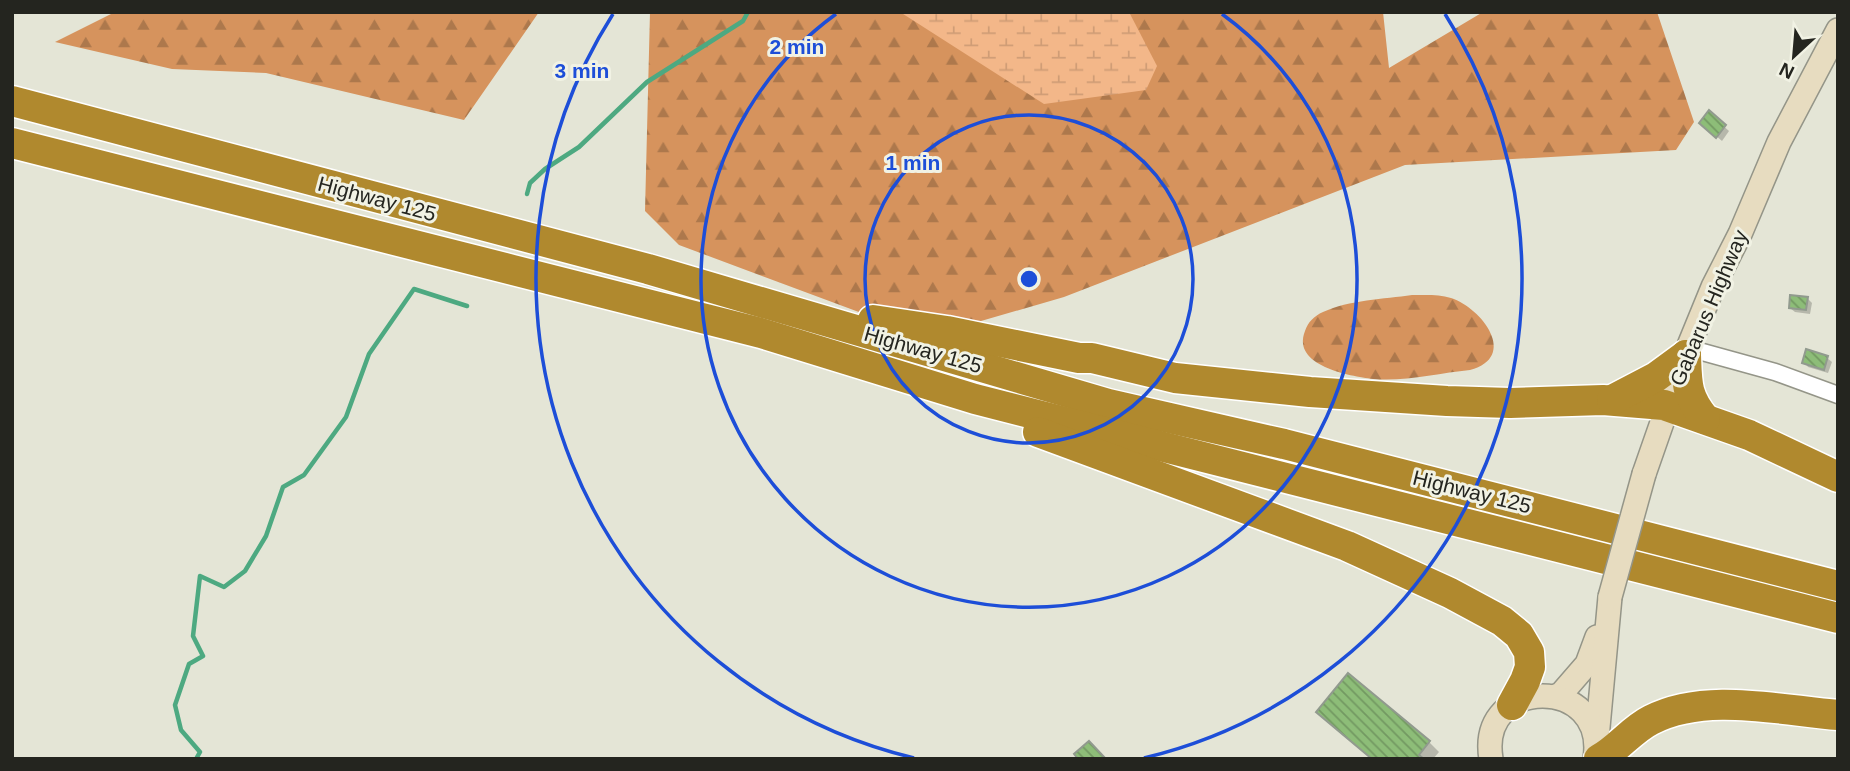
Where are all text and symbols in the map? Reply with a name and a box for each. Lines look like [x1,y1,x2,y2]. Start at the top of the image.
north arrow [1759,21,1829,91]
text: 2 min [770,35,824,58]
text: N [1776,58,1798,83]
text: 3 min [555,59,609,82]
text: 1 min [886,151,940,174]
street label: Highway 125 [316,172,439,225]
street label: Gabarus Highway [1665,226,1752,389]
centre of rings [1017,267,1041,291]
street label: Highway 125 [862,322,985,377]
street label: Highway 125 [1410,466,1534,517]

